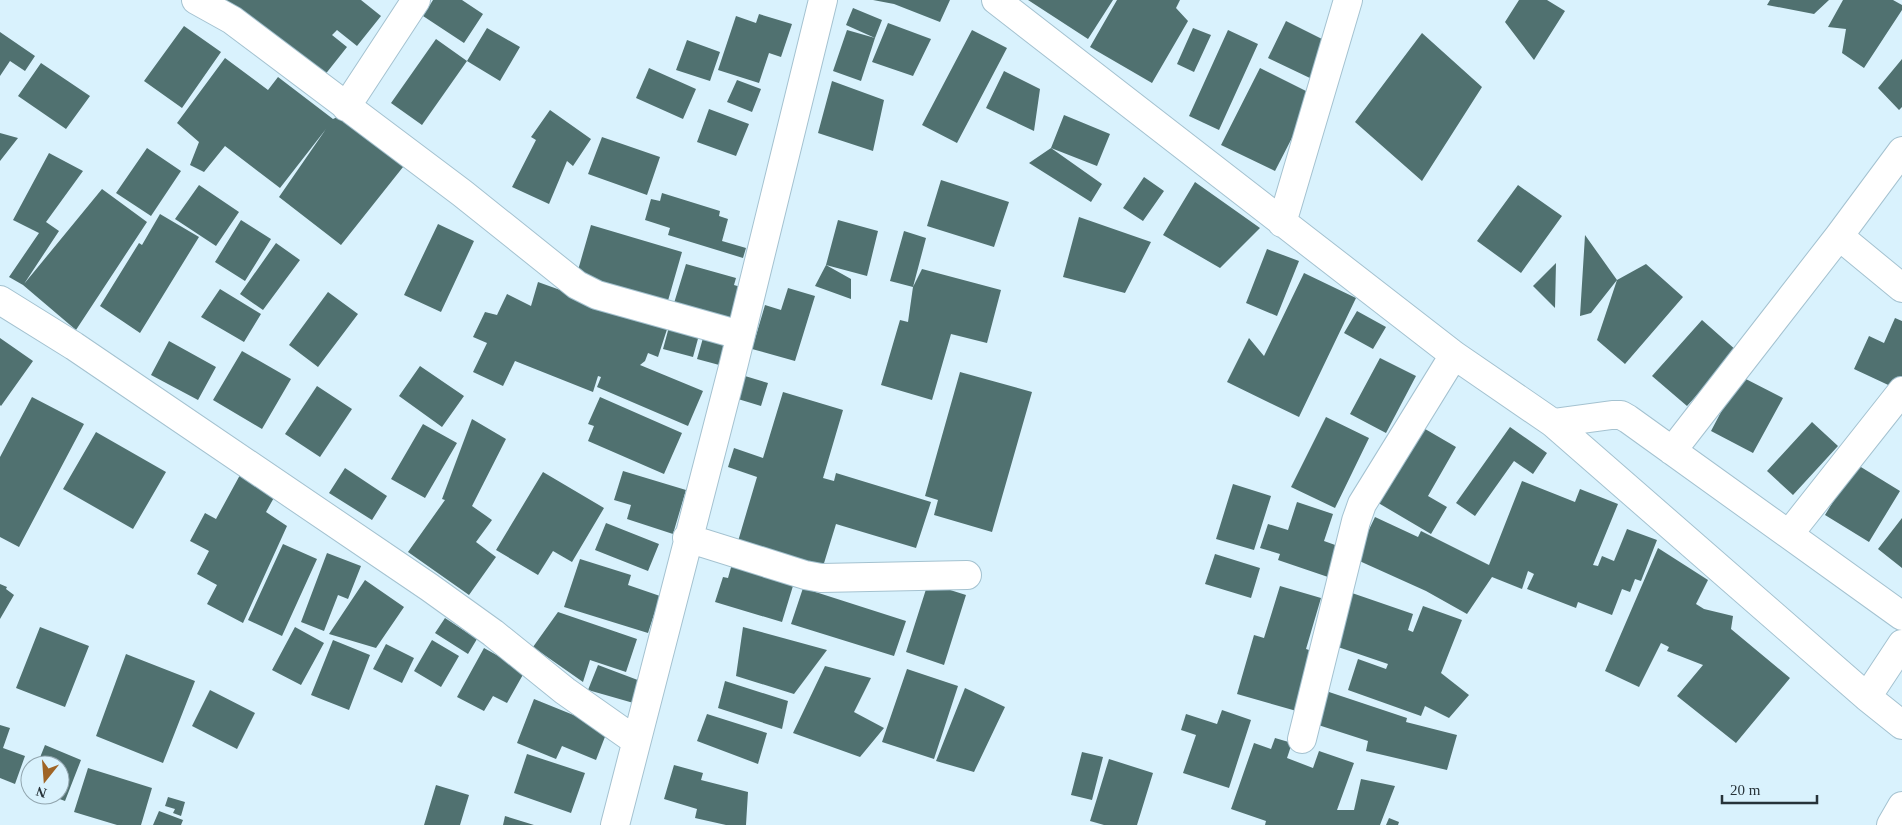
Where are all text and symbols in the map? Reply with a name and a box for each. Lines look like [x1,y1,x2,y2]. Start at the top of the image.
north arrow [20,755,70,805]
scale bar [1722,772,1817,804]
text: 20 m [1730,782,1761,798]
text: N [34,783,48,801]

